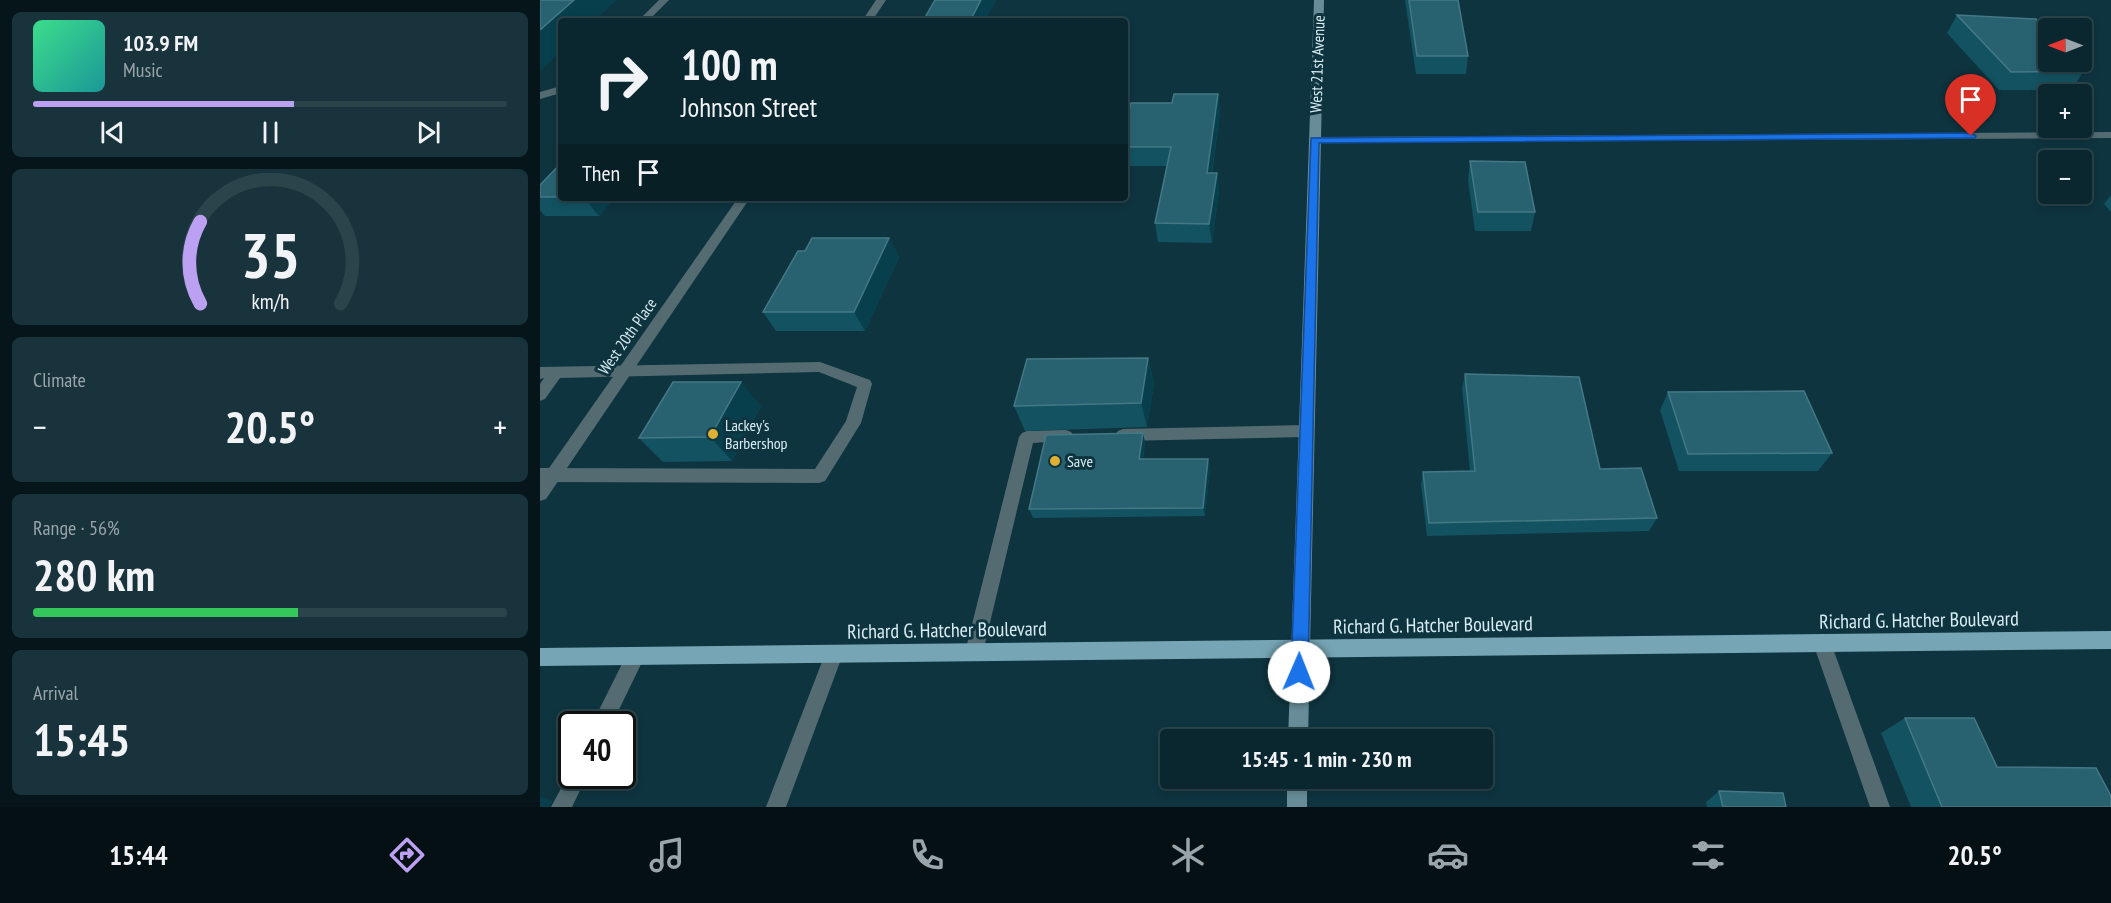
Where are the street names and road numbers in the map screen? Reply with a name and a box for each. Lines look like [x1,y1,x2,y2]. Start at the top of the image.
street label: West 21st Avenue [1305,15,1329,113]
street label: West 20th Place [593,294,661,378]
street label: Richard G. Hatcher Boulevard [1819,605,2019,635]
street label: Richard G. Hatcher Boulevard [1333,610,1533,640]
street label: Richard G. Hatcher Boulevard [847,615,1047,645]

